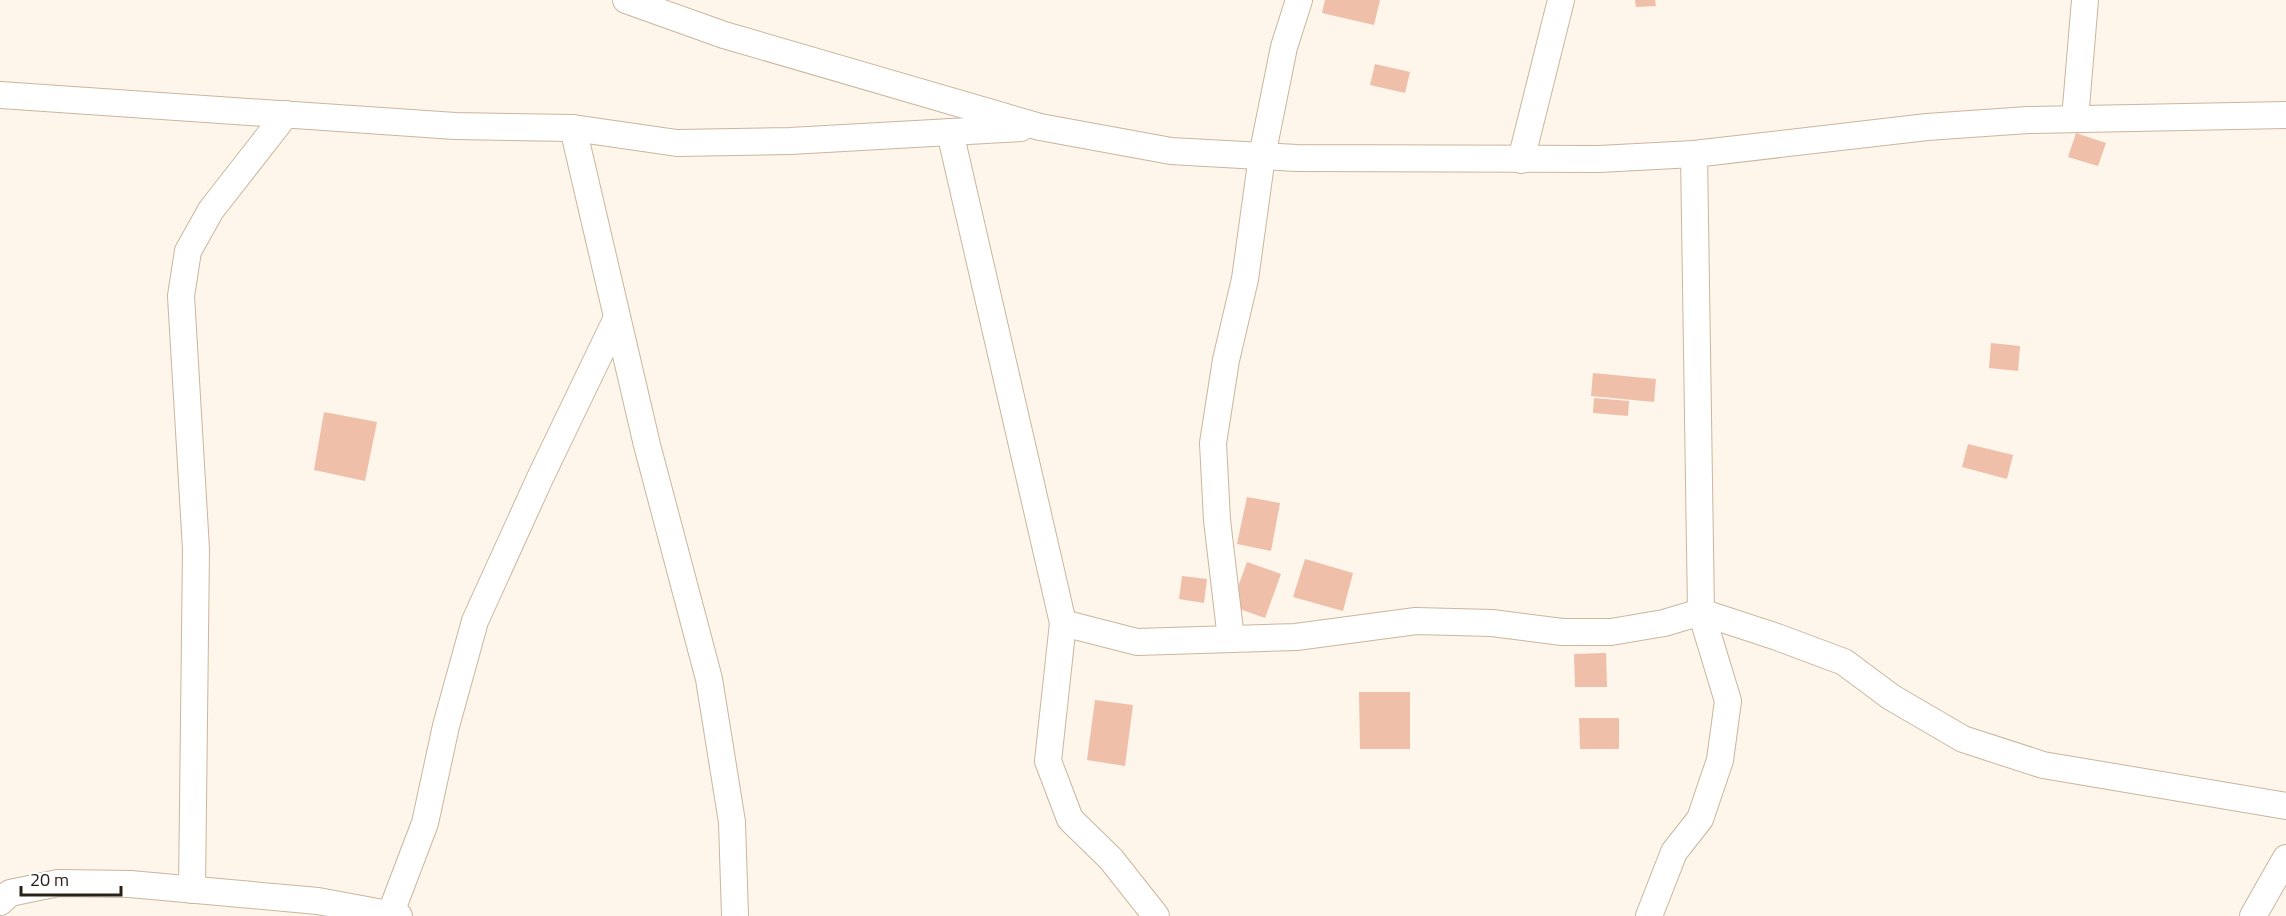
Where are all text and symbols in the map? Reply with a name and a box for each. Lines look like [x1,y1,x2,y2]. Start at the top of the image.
scale bar [21,859,122,897]
text: 20 m [30,866,69,893]

